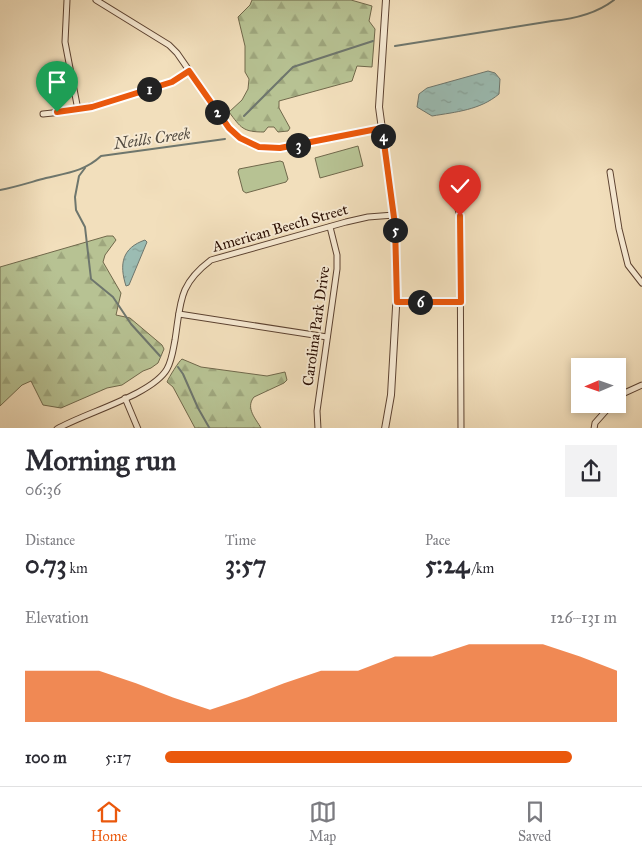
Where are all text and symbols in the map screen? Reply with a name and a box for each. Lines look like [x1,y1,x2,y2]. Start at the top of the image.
pin [36,61,78,112]
icon: arrive [43,68,71,96]
pin: 1 [136,76,162,102]
text: 1 [147,81,152,98]
pin: 2 [204,100,230,124]
text: 2 [214,104,221,121]
water label: Neills Creek [112,124,192,153]
pin: 4 [370,124,396,148]
text: 4 [380,128,387,145]
pin: 3 [286,132,310,158]
text: 3 [296,137,301,154]
pin [439,165,481,216]
icon: check [446,172,474,200]
street label: American Beech Street [209,200,351,256]
pin: 5 [382,218,408,242]
text: 5 [392,222,399,239]
street label: Carolina Park Drive [299,265,333,387]
pin: 6 [408,290,432,314]
text: 6 [417,294,424,311]
north arrow [571,358,626,412]
map controls [571,358,626,413]
text: Morning run [25,443,176,478]
button: share [565,445,617,497]
text: 06:36 [25,480,61,499]
text: Distance [25,532,75,549]
text: Time [225,532,256,549]
text: Pace [425,532,450,549]
text: 0.73 [25,549,67,580]
text: 3:57 [225,549,266,580]
text: 5:24 [425,549,469,580]
text: km [67,560,88,577]
text: /km [469,560,494,577]
text: Elevation [25,608,89,627]
text: 126–131 m [550,608,617,627]
text: 100 m [25,748,67,767]
text: 5:17 [105,748,131,767]
tab: Home [91,798,127,845]
tab: Map [309,798,337,845]
tab: Saved [518,798,551,845]

